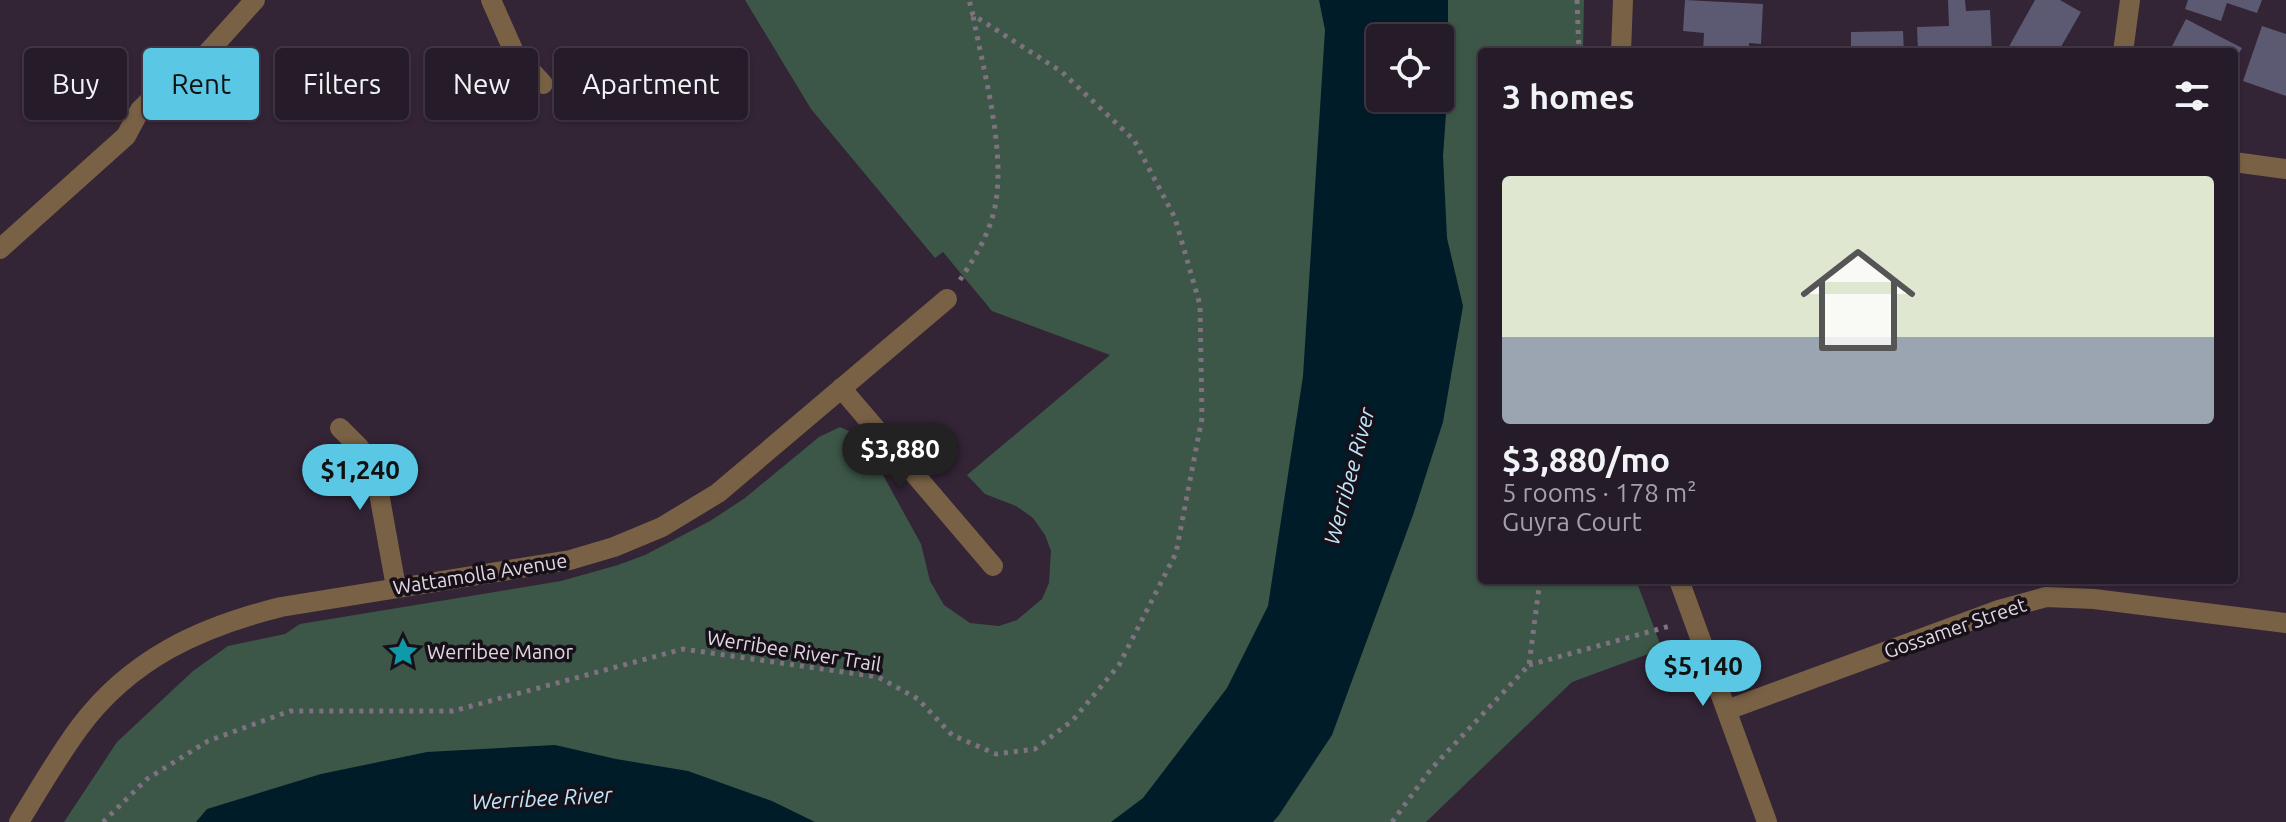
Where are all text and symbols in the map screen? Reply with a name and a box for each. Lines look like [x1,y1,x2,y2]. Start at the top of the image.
map controls [1366,24,1454,112]
button: locate [1366,24,1454,112]
chip: Buy [24,48,127,120]
chip: Rent [143,48,259,120]
chip: Filters [275,48,409,120]
chip: New [425,48,538,120]
chip: Apartment [554,48,748,120]
icon: filters [2170,74,2214,118]
text: 3 homes [1502,77,1635,115]
icon: home [1786,228,1930,372]
water label: Werribee River [1318,404,1379,547]
pin: $3,880 [835,423,965,491]
text: $3,880 [860,434,940,463]
text: $3,880/mo [1502,440,1670,478]
pin: $1,240 [295,444,425,512]
text: $1,240 [320,455,400,484]
text: 5 rooms · 178 m² [1502,478,1697,507]
text: Guyra Court [1502,507,1642,536]
street label: Wattamolla Avenue [391,548,569,599]
street label: Gossamer Street [1881,592,2029,663]
street label: Werribee River Trail [705,625,883,676]
place icon: Werribee Manor [386,635,420,669]
place label: Werribee Manor [427,640,573,663]
pin: $5,140 [1638,640,1768,708]
text: $5,140 [1663,651,1743,680]
water label: Werribee River [471,781,614,814]

